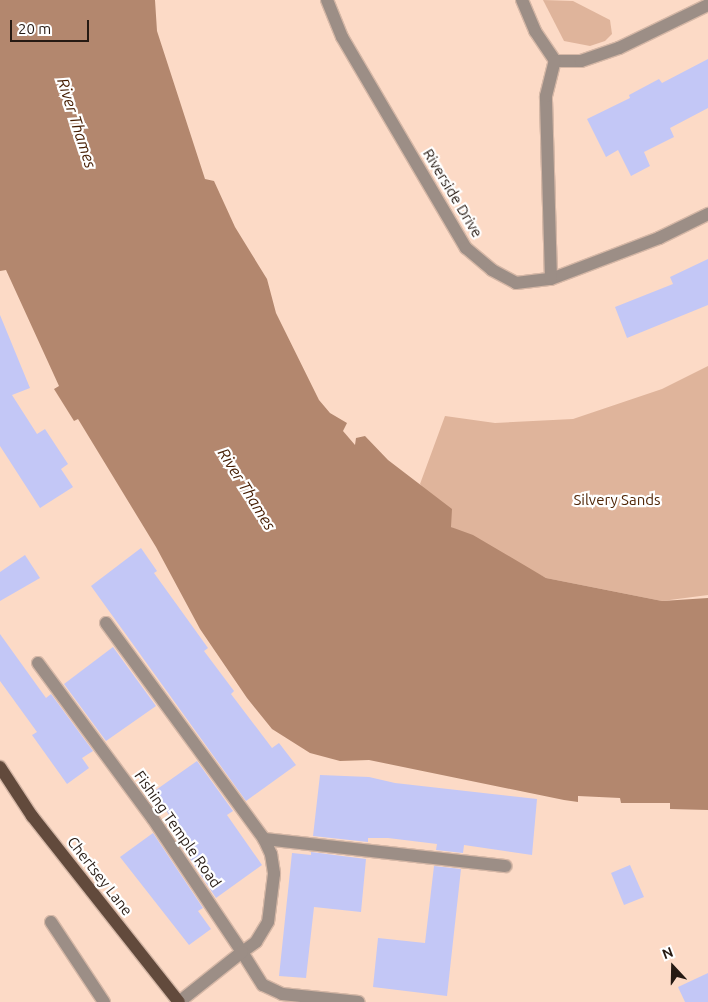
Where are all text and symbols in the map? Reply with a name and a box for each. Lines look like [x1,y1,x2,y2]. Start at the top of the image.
scale bar [12,10,91,42]
text: 20 m [18,20,51,37]
water label: River Thames [53,76,101,170]
street label: Riverside Drive [419,145,487,241]
water label: River Thames [214,444,280,534]
park label: Silvery Sands [573,491,661,509]
street label: Fishing Temple Road [131,767,225,891]
street label: Chertsey Lane [64,833,136,919]
north arrow [648,942,698,992]
text: N [660,944,675,962]

